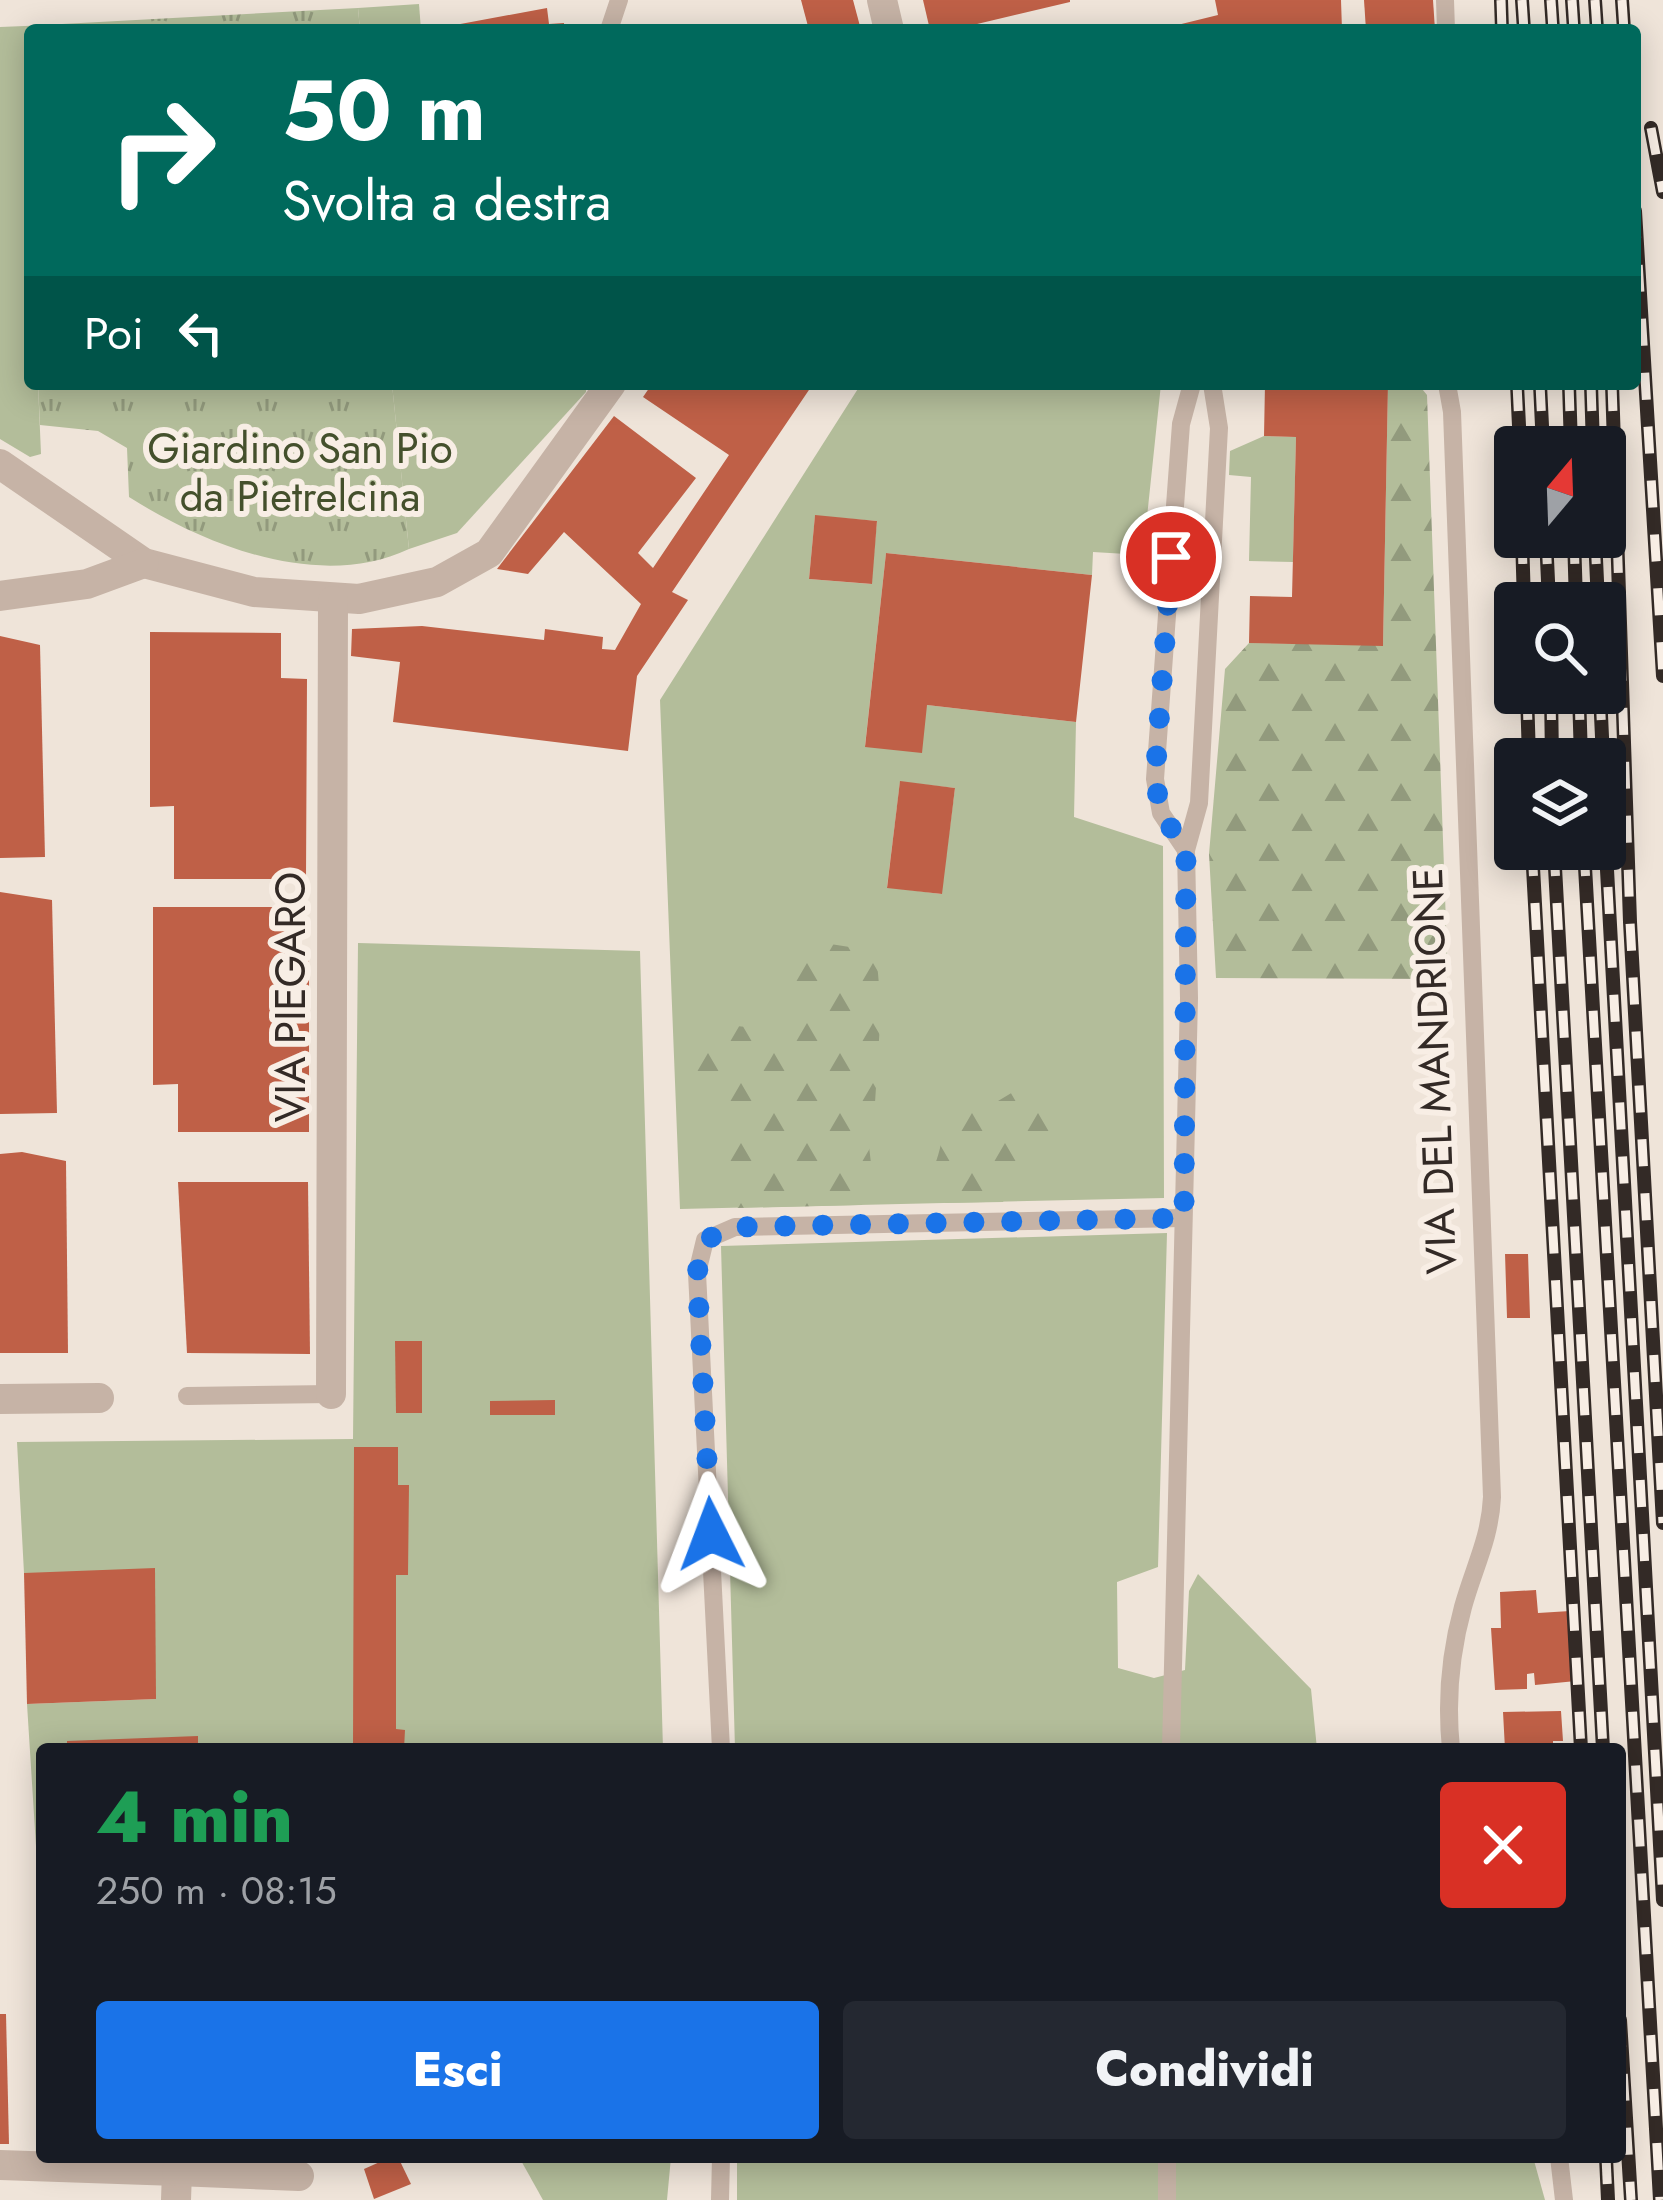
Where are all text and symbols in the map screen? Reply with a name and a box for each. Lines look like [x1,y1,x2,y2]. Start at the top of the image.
text: 50 m [282,50,486,172]
icon: right [84,72,240,228]
text: Svolta a destra [282,162,612,240]
icon: left [168,300,234,366]
text: Poi [84,301,144,366]
park label: Giardino San Pio da Pietrelcina [147,418,453,527]
north arrow [1494,426,1626,558]
map controls [1494,426,1626,870]
pin [1120,506,1222,608]
icon: arrive [1138,524,1204,590]
button: search [1494,582,1626,714]
button: layers [1494,738,1626,870]
street label: VIA DEL MANDRIONE [1397,867,1472,1275]
street label: VIA PIEGARO [260,872,321,1122]
position arrow [648,1471,774,1597]
text: 4 min [96,1765,293,1869]
button: close [1440,1782,1566,1908]
text: 250 m · 08:15 [96,1862,337,1919]
button: Esci [96,2001,819,2139]
button: Condividi [843,2001,1566,2139]

